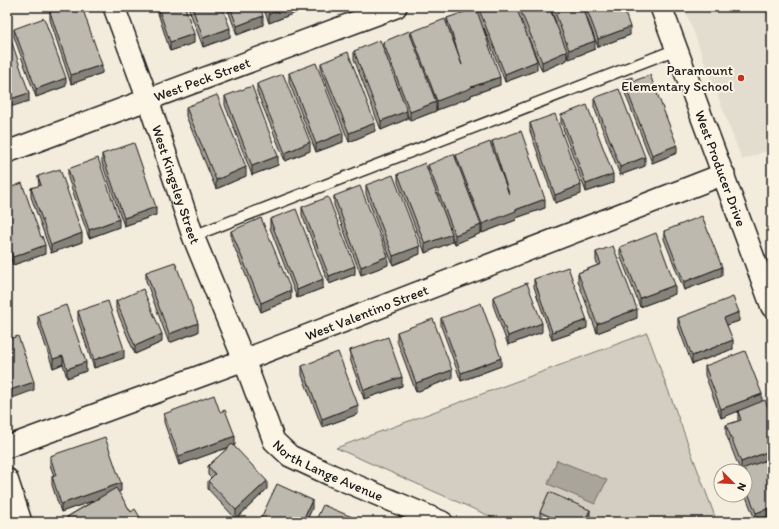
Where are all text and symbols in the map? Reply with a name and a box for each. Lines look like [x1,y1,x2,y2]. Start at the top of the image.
street label: West Peck Street [151,54,253,106]
place label: Paramount Elementary School [621,62,733,95]
marker: Paramount Elementary School [736,73,746,83]
street label: West Producer Drive [691,108,750,229]
street label: West Kingsley Street [148,123,203,247]
street label: West Valentino Street [303,281,431,344]
street label: North Lange Avenue [269,436,386,505]
north arrow [713,463,753,503]
text: N [734,481,749,493]

